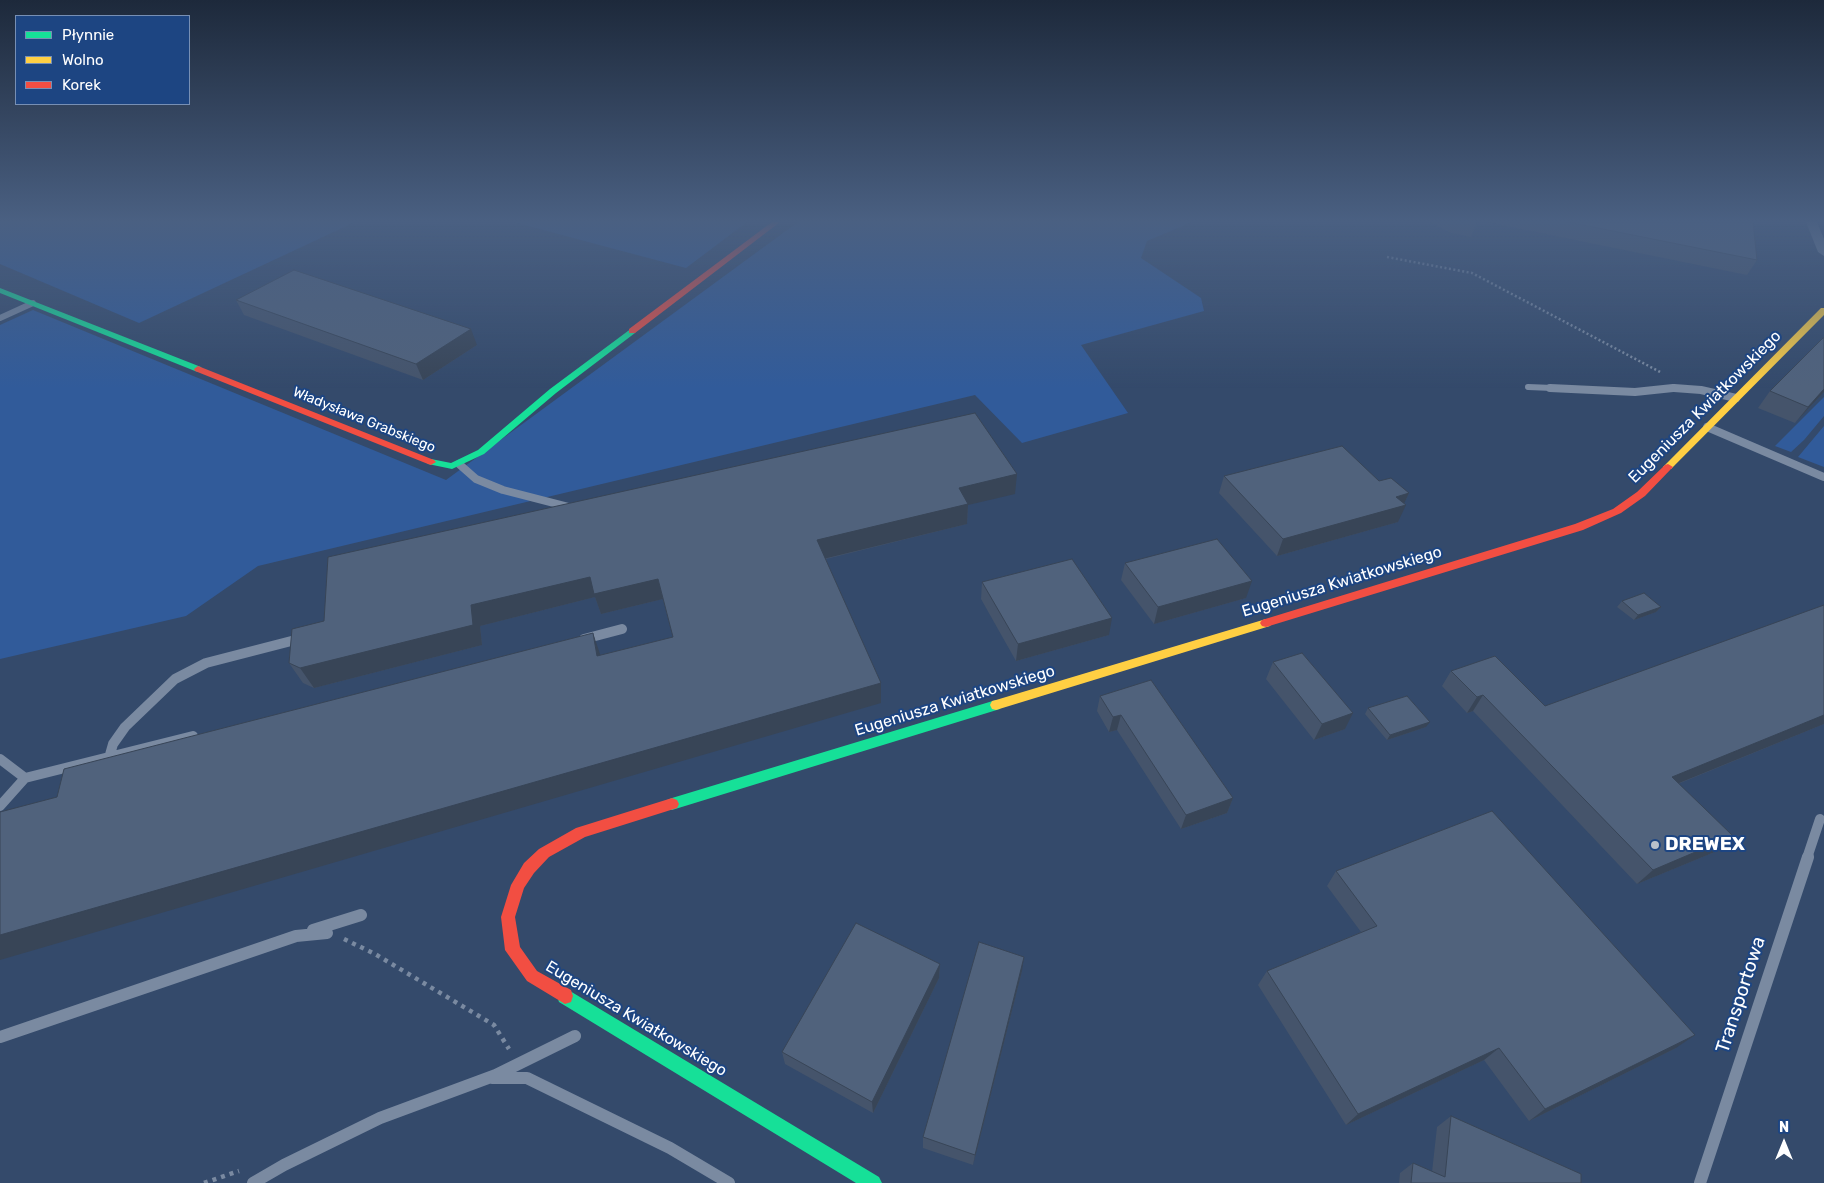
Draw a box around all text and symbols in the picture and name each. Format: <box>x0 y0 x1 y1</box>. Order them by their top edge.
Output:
legend <box>15 15 190 105</box>
text: Płynnie <box>62 26 114 44</box>
text: Wolno <box>62 51 104 69</box>
text: Korek <box>62 76 101 94</box>
street label: Eugeniusza Kwiatkowskiego <box>1625 327 1785 487</box>
street label: Władysława Grabskiego <box>290 384 438 456</box>
street label: Eugeniusza Kwiatkowskiego <box>1240 542 1444 622</box>
street label: Eugeniusza Kwiatkowskiego <box>853 661 1057 741</box>
place label: DREWEX <box>1665 834 1745 856</box>
marker: DREWEX <box>1649 839 1661 851</box>
street label: Transportowa <box>1711 934 1771 1056</box>
street label: Eugeniusza Kwiatkowskiego <box>542 957 730 1081</box>
north arrow <box>1759 1118 1809 1168</box>
text: N <box>1779 1119 1789 1136</box>

